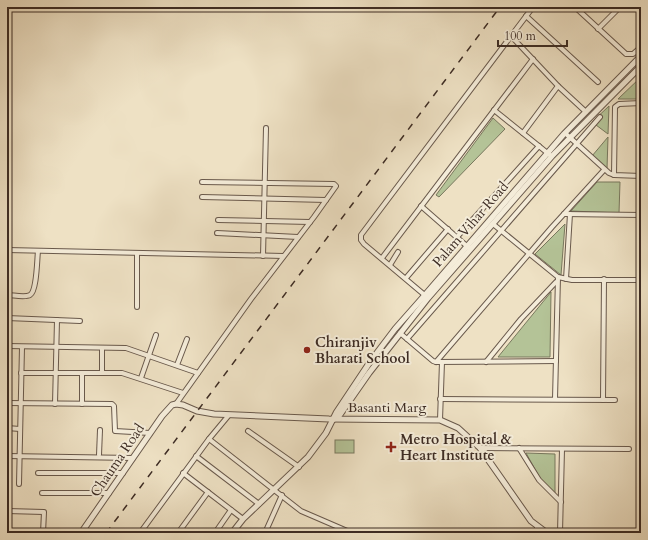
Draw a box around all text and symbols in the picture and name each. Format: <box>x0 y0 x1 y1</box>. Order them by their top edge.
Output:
scale bar <box>498 22 567 48</box>
text: 100 m <box>504 28 537 44</box>
street label: Palam Vihar Road <box>428 177 513 271</box>
place label: Chiranjiv Bharati School <box>315 333 410 368</box>
marker: Chiranjiv Bharati School <box>302 345 312 355</box>
street label: Basanti Marg <box>348 398 426 417</box>
street label: Chauma Road <box>86 419 149 501</box>
place label: Metro Hospital & Heart Institute <box>400 430 512 465</box>
marker: Metro Hospital & Heart Institute <box>385 441 397 453</box>

